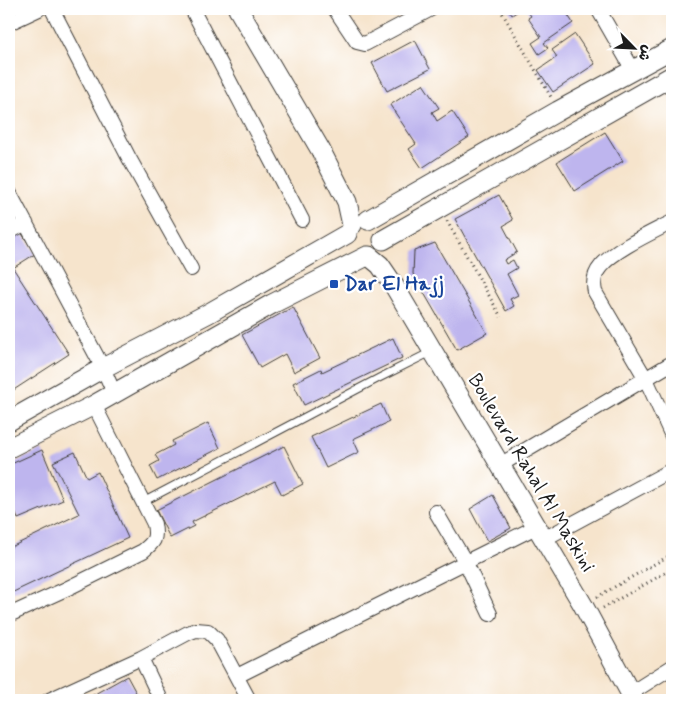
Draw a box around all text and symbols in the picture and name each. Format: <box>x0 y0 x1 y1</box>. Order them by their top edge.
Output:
north arrow <box>608 22 658 72</box>
text: ش <box>634 42 656 64</box>
place label: Dar El Hajj <box>344 271 444 298</box>
marker: Dar El Hajj <box>328 278 340 290</box>
street label: Boulevard Rahal Al Maskini <box>461 369 601 577</box>

